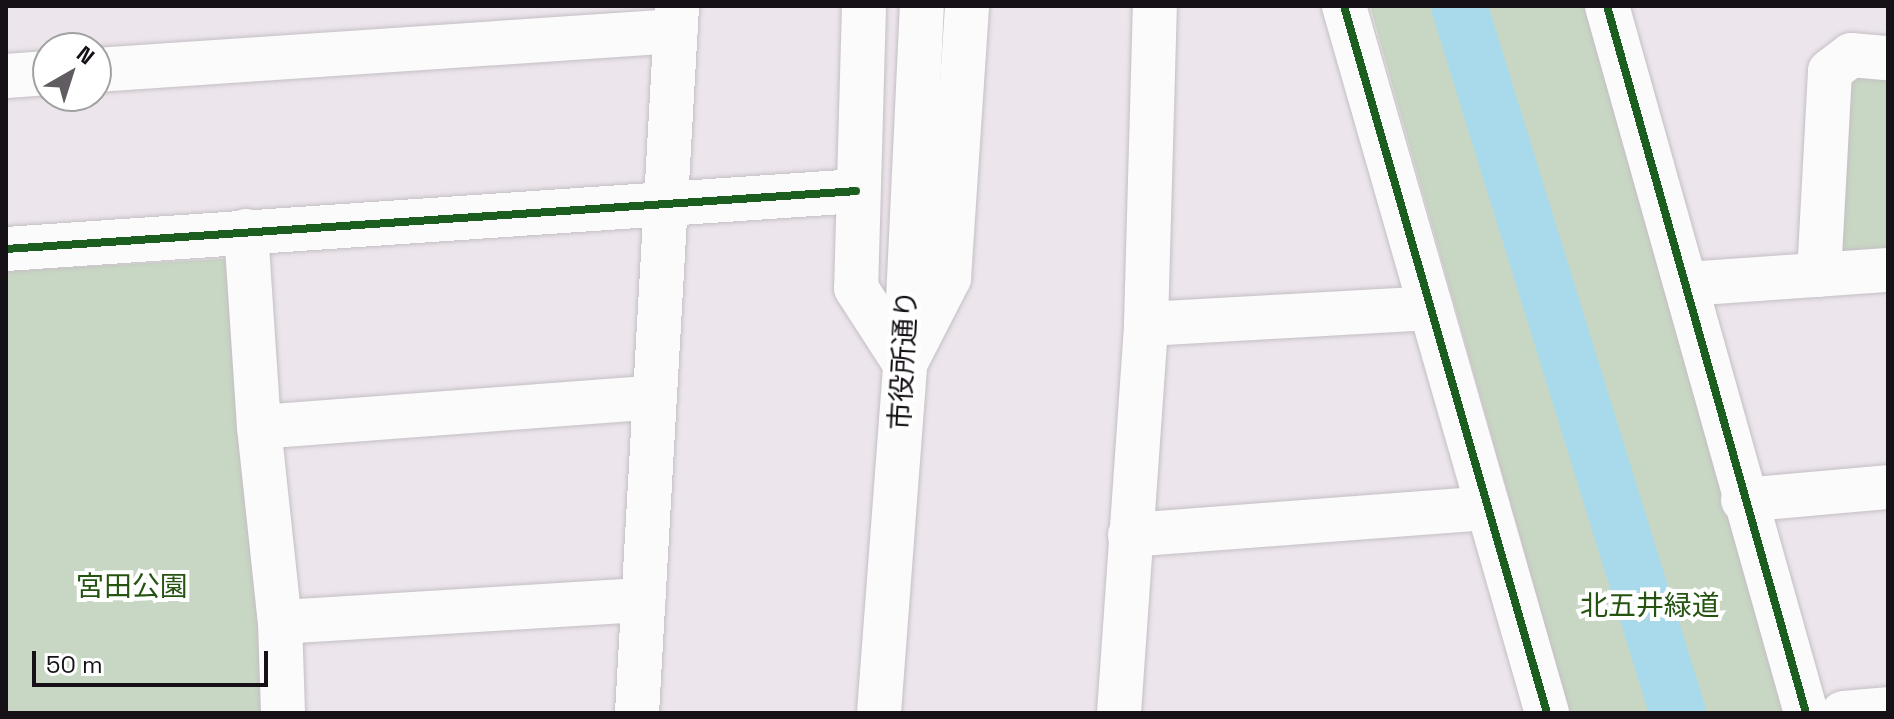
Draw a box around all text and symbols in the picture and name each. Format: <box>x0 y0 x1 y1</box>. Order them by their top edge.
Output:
north arrow <box>32 32 112 112</box>
text: N <box>71 39 100 70</box>
street label: 市役所通り <box>883 289 923 431</box>
park label: 宮田公園 <box>76 569 188 603</box>
park label: 北五井緑道 <box>1580 588 1720 622</box>
scale bar <box>36 635 272 685</box>
text: 50 m <box>46 649 103 680</box>

